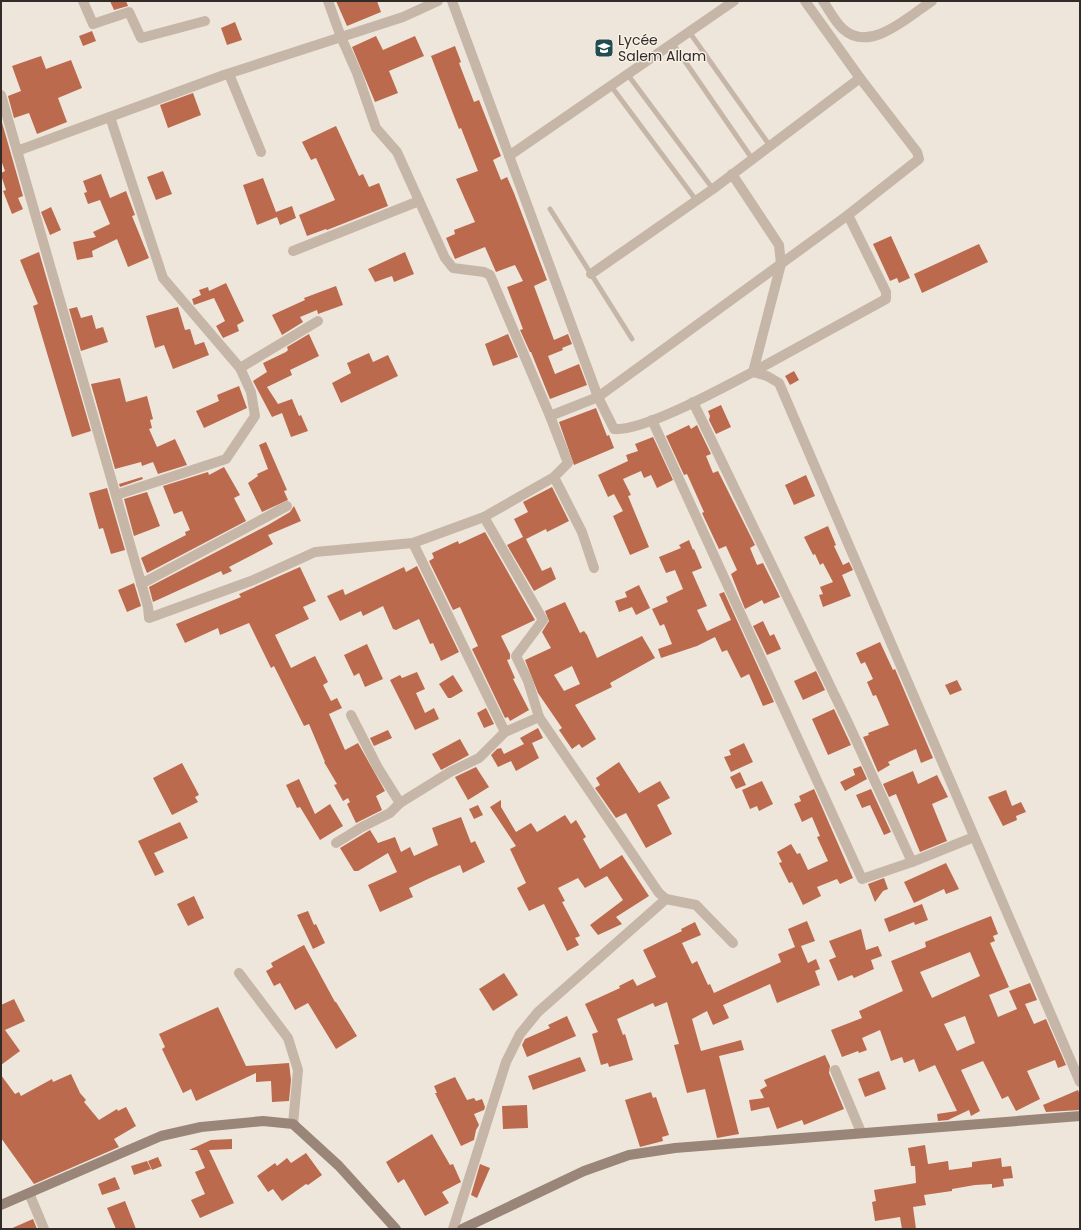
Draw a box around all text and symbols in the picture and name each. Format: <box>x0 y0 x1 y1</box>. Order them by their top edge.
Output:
place label: Lycée Salem Allam <box>618 30 706 66</box>
school or university icon: Lycée Salem Allam <box>593 37 615 59</box>

